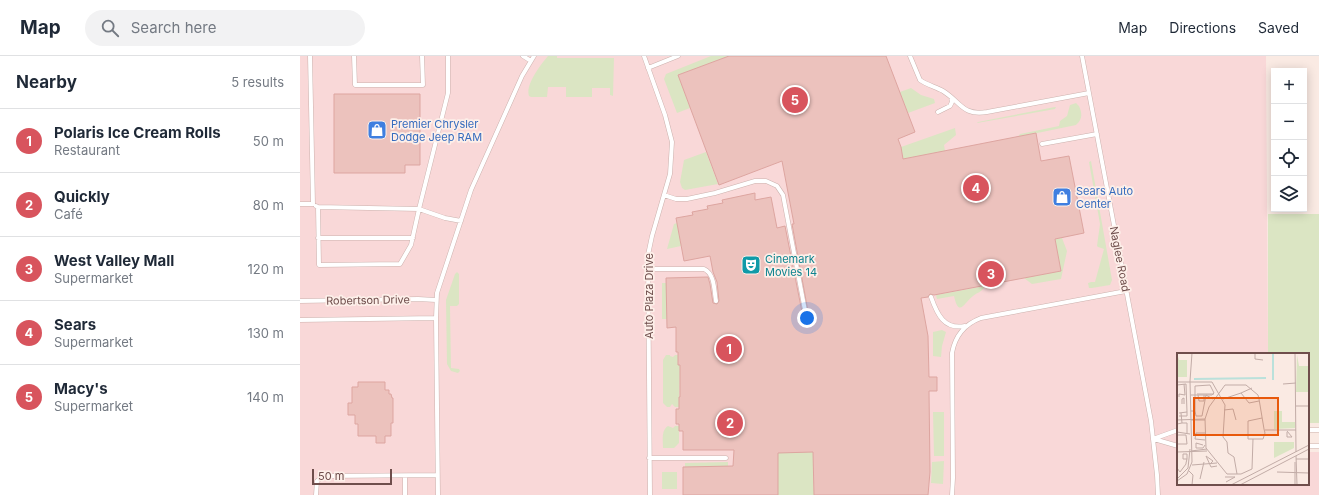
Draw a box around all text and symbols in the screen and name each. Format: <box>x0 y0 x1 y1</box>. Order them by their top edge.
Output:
search box <box>85 10 365 46</box>
text: Map <box>20 16 61 39</box>
icon: search <box>99 17 121 39</box>
text: Search here <box>131 18 216 37</box>
text: Map <box>1118 19 1147 36</box>
text: Directions <box>1169 19 1236 36</box>
text: Saved <box>1258 19 1299 36</box>
map controls <box>1271 68 1307 212</box>
button: + <box>1271 68 1307 104</box>
text: Nearby <box>16 72 77 92</box>
text: 5 results <box>231 74 284 90</box>
pin: 5 <box>782 85 808 115</box>
button: − <box>1271 104 1307 140</box>
place label: Premier Chrysler Dodge Jeep RAM <box>391 117 482 144</box>
shop icon: Premier Chrysler Dodge Jeep RAM <box>366 119 388 141</box>
text: Polaris Ice Cream Rolls <box>54 123 221 142</box>
text: 1 <box>26 133 32 149</box>
text: 50 m <box>253 133 284 149</box>
button: locate <box>1271 140 1307 176</box>
text: Restaurant <box>54 142 120 158</box>
pin: 4 <box>963 173 989 203</box>
button: layers <box>1271 176 1307 212</box>
place label: Sears Auto Center <box>1076 184 1133 211</box>
shop icon: Sears Auto Center <box>1051 186 1073 208</box>
text: Quickly <box>54 187 110 206</box>
text: 2 <box>25 197 33 213</box>
text: 80 m <box>253 197 284 213</box>
text: Café <box>54 206 83 222</box>
street label: Naglee Road <box>1107 225 1133 293</box>
text: West Valley Mall <box>54 251 174 270</box>
place label: Cinemark Movies 14 <box>765 252 817 279</box>
street label: Auto Plaza Drive <box>642 253 656 339</box>
theatre icon: Cinemark Movies 14 <box>740 254 762 276</box>
pin: 3 <box>978 259 1004 289</box>
text: 3 <box>25 261 33 277</box>
text: 120 m <box>248 261 284 277</box>
text: Supermarket <box>54 270 133 286</box>
street label: Robertson Drive <box>326 292 410 308</box>
your location <box>797 308 817 328</box>
text: Sears <box>54 315 96 334</box>
text: 4 <box>25 325 33 341</box>
text: 130 m <box>247 325 284 341</box>
text: Supermarket <box>54 334 133 350</box>
pin: 1 <box>716 334 742 364</box>
inset map <box>1177 353 1309 485</box>
text: Macy's <box>54 379 108 398</box>
text: 5 <box>25 389 33 405</box>
text: 140 m <box>247 389 284 405</box>
text: Supermarket <box>54 398 133 414</box>
pin: 2 <box>717 408 743 438</box>
scale bar <box>312 467 392 486</box>
text: 50 m <box>318 469 344 483</box>

